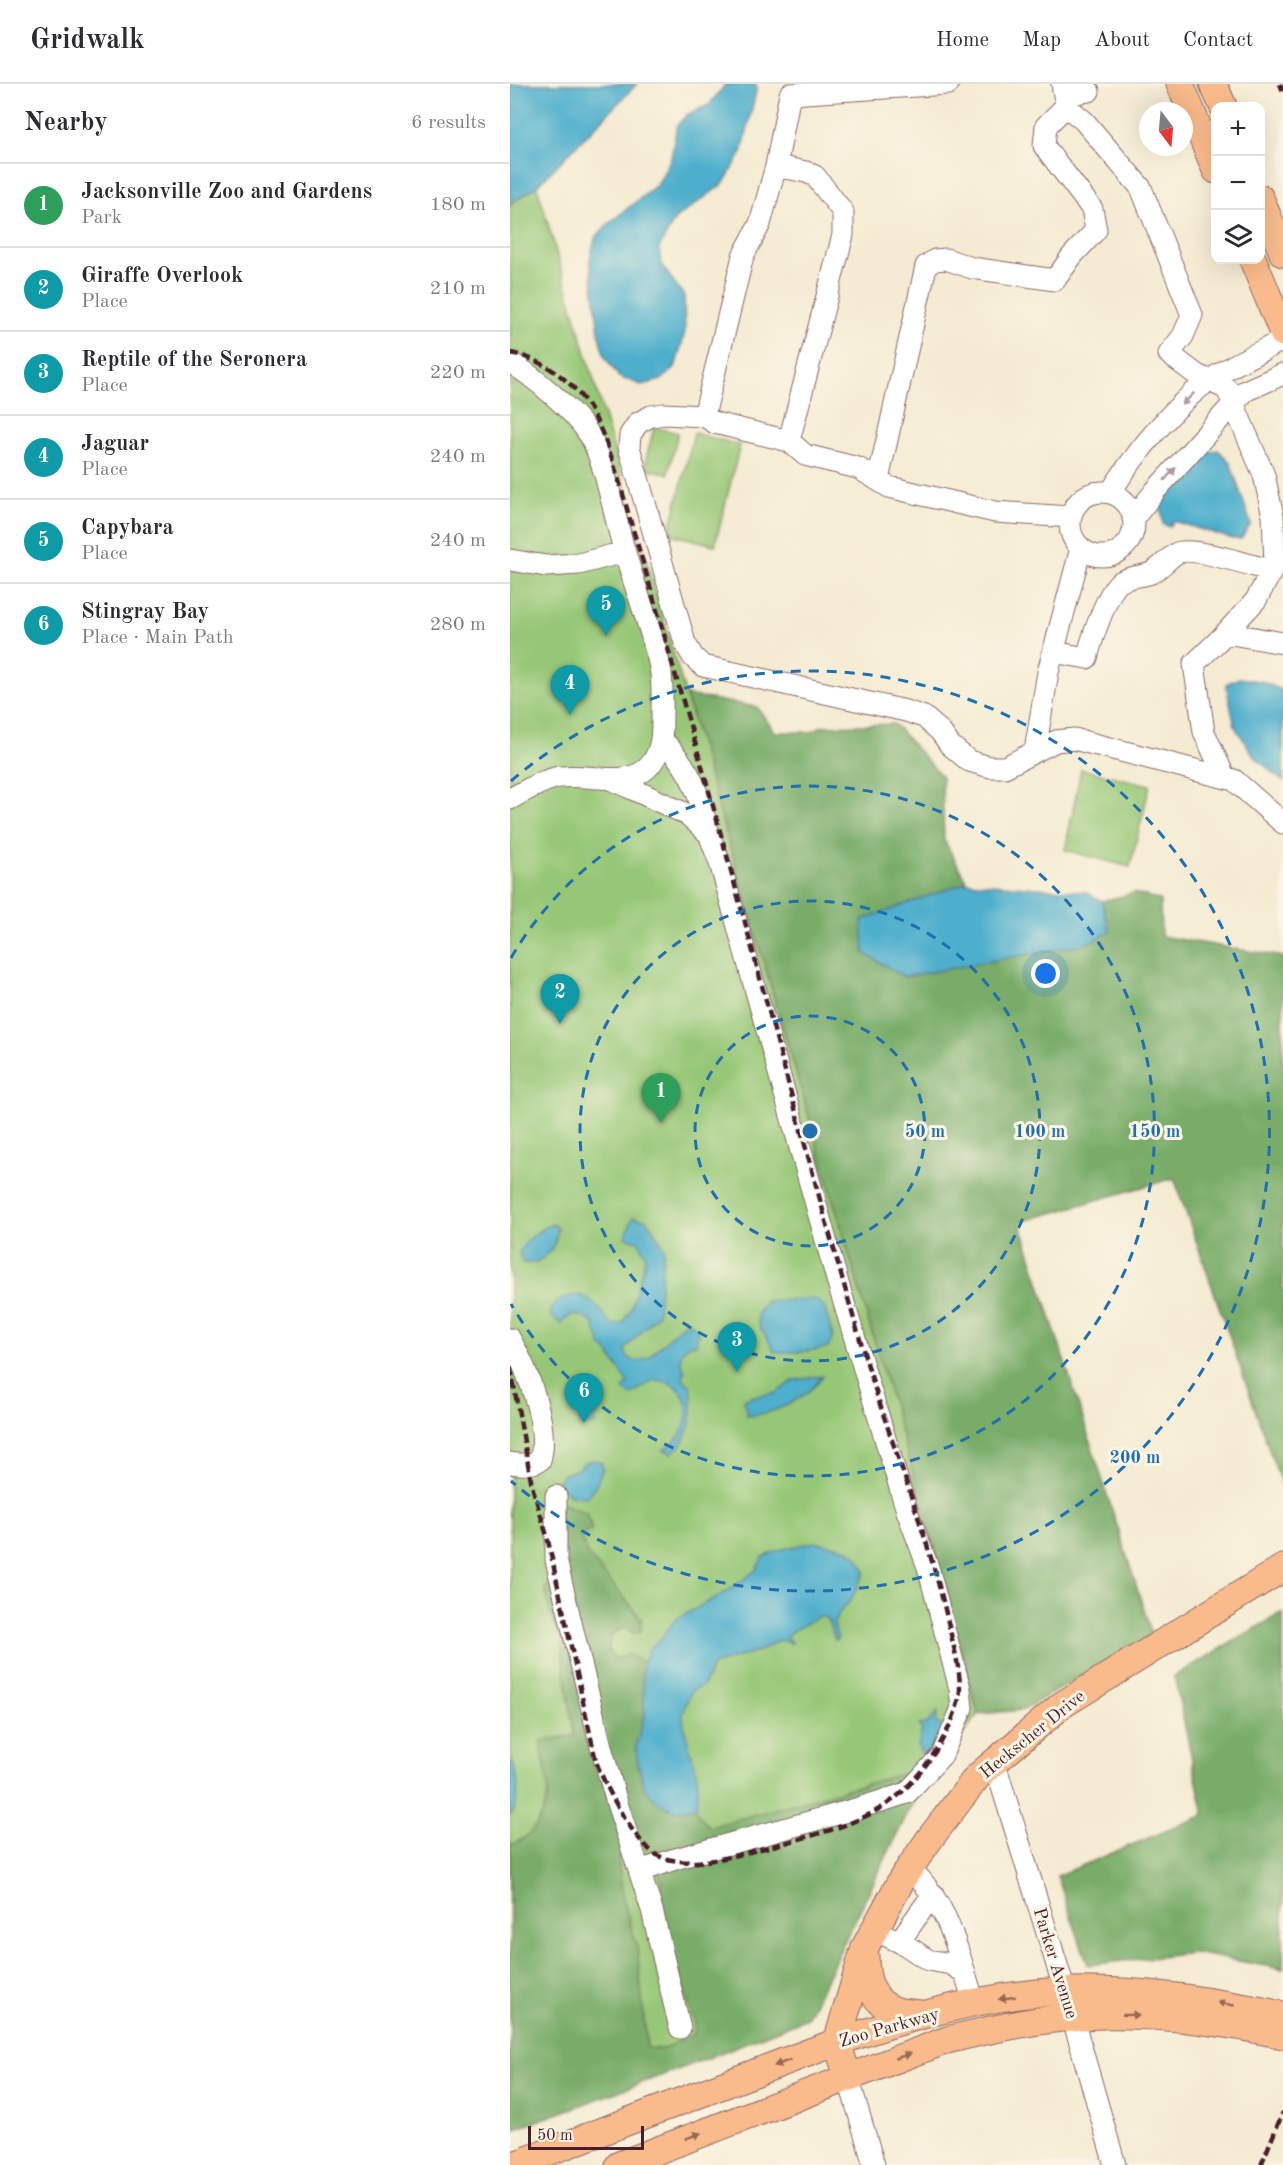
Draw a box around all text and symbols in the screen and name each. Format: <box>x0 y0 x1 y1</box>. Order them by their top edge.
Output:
text: Gridwalk <box>30 27 145 55</box>
text: Home <box>936 30 989 51</box>
text: Map <box>1022 30 1061 51</box>
text: About <box>1094 30 1150 51</box>
text: Contact <box>1183 30 1253 51</box>
north arrow <box>1139 102 1193 156</box>
map controls <box>1211 102 1265 264</box>
button: + <box>1211 102 1265 156</box>
text: Nearby <box>24 110 108 136</box>
text: 6 results <box>411 113 486 133</box>
button: − <box>1211 156 1265 210</box>
text: Jacksonville Zoo and Gardens <box>81 181 372 203</box>
text: 1 <box>38 195 49 215</box>
text: 180 m <box>430 195 486 215</box>
text: Park <box>81 208 122 228</box>
button: layers <box>1211 210 1265 264</box>
text: Giraffe Overlook <box>81 265 243 287</box>
text: 2 <box>38 279 49 299</box>
text: 210 m <box>430 279 486 299</box>
text: Place <box>81 292 128 312</box>
text: Reptile of the Seronera <box>81 349 307 371</box>
text: 3 <box>38 363 49 383</box>
text: 220 m <box>430 363 486 383</box>
text: Place <box>81 376 128 396</box>
one-way arrow <box>1182 391 1196 405</box>
text: Jaguar <box>81 433 149 455</box>
text: 4 <box>38 447 49 467</box>
text: 240 m <box>430 447 486 467</box>
text: Place <box>81 460 128 480</box>
one-way arrow <box>1163 467 1176 482</box>
text: Capybara <box>81 517 174 539</box>
text: 5 <box>38 531 49 551</box>
text: 240 m <box>430 531 486 551</box>
text: Place <box>81 544 128 564</box>
pin: 5 <box>586 586 626 636</box>
text: Stingray Bay <box>81 601 209 623</box>
text: 6 <box>38 615 49 635</box>
text: 280 m <box>430 615 486 635</box>
text: Place · Main Path <box>81 628 234 648</box>
pin: 4 <box>550 666 590 715</box>
your location <box>1031 959 1060 988</box>
pin: 2 <box>541 974 580 1024</box>
pin: 1 <box>642 1074 680 1123</box>
centre of rings <box>800 1121 820 1141</box>
text: 50 m <box>905 1123 945 1141</box>
text: 100 m <box>1015 1123 1065 1141</box>
text: 150 m <box>1130 1123 1180 1141</box>
pin: 3 <box>718 1322 756 1372</box>
pin: 6 <box>564 1374 604 1423</box>
text: 200 m <box>1110 1449 1160 1467</box>
street label: Heckscher Drive <box>977 1687 1088 1782</box>
street label: Parker Avenue <box>1030 1906 1080 2021</box>
one-way arrow <box>997 1993 1016 2002</box>
one-way arrow <box>1216 1999 1235 2008</box>
street label: Zoo Parkway <box>837 2005 942 2051</box>
one-way arrow <box>1122 2010 1141 2020</box>
one-way arrow <box>894 2051 912 2061</box>
one-way arrow <box>773 2058 791 2068</box>
scale bar <box>528 2123 644 2150</box>
text: 50 m <box>537 2128 573 2144</box>
one-way arrow <box>684 2131 702 2141</box>

